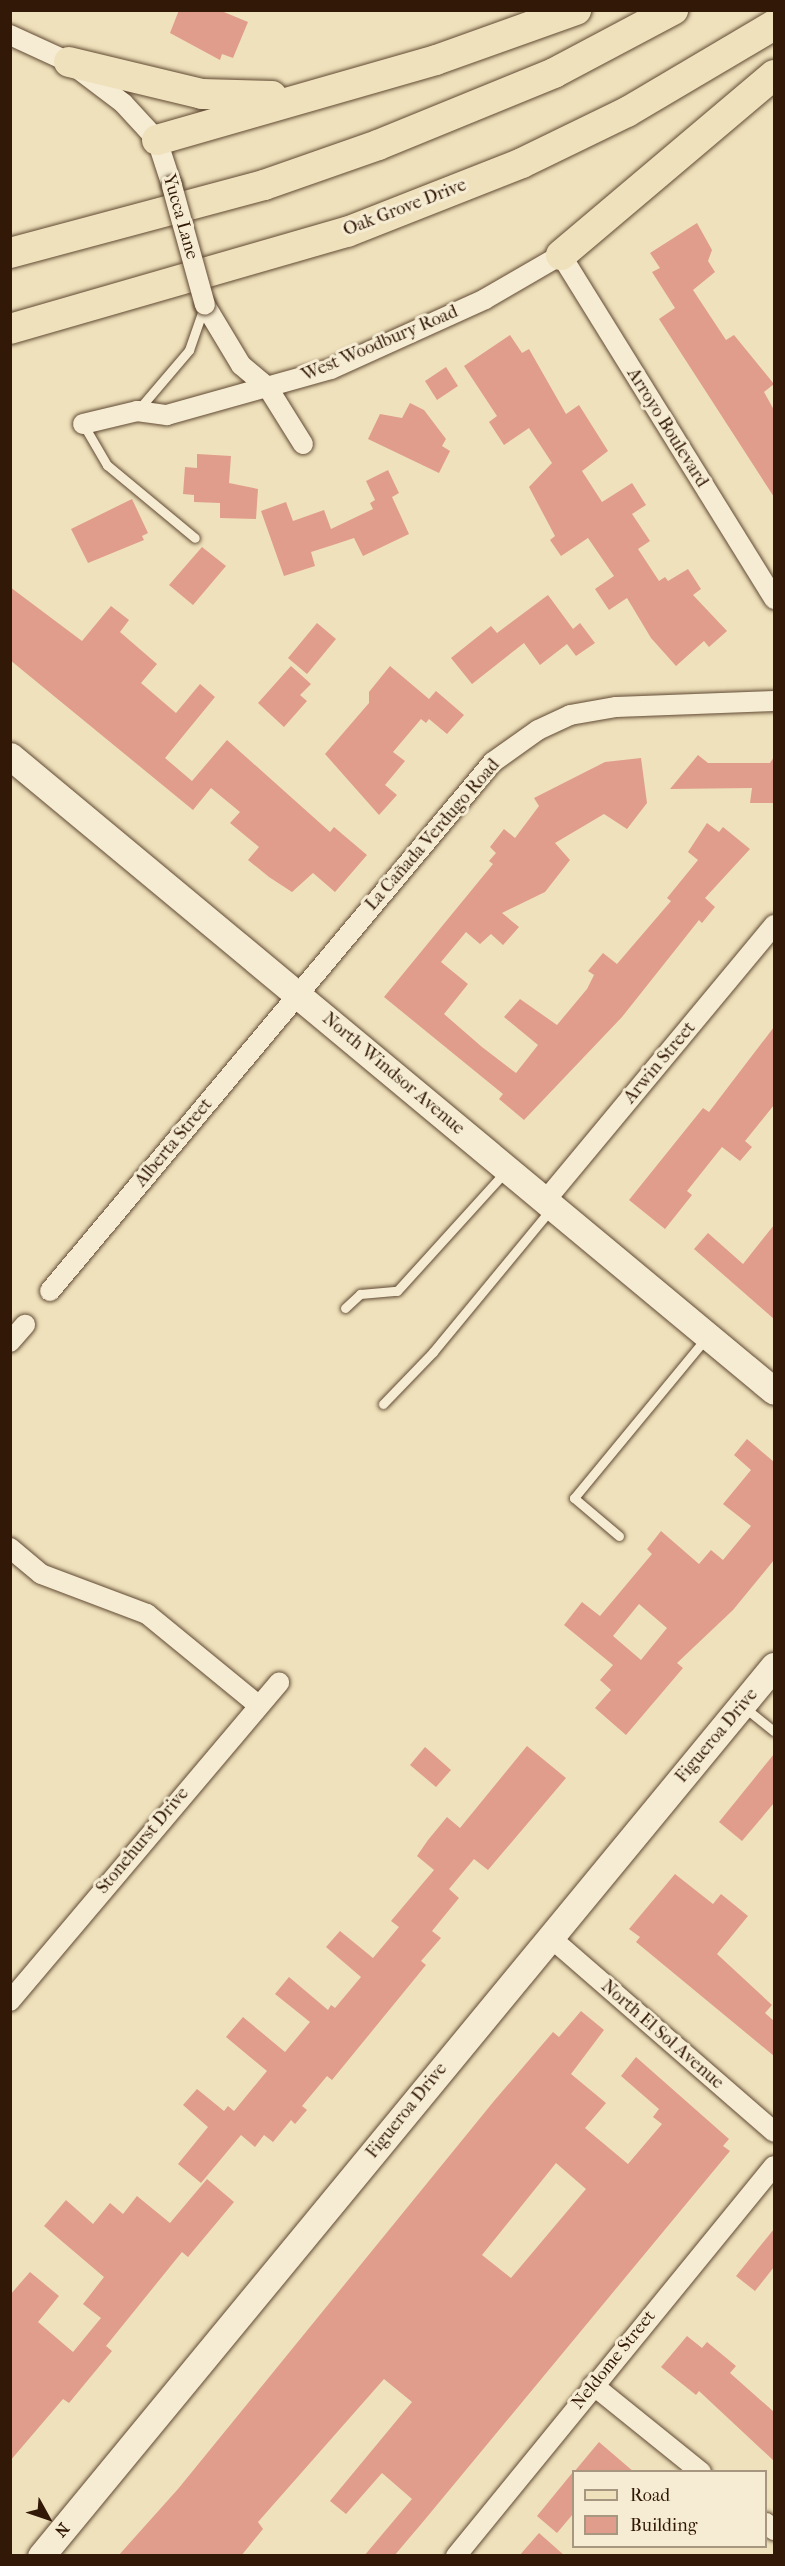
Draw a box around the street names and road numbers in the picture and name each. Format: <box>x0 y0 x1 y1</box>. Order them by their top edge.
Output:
street label: Yucca Lane <box>158 172 202 262</box>
street label: Oak Grove Drive <box>340 175 470 241</box>
street label: West Woodbury Road <box>299 301 461 387</box>
street label: Arroyo Boulevard <box>622 364 712 492</box>
street label: La Cañada Verdugo Road <box>361 755 505 915</box>
street label: North Windsor Avenue <box>318 1008 468 1140</box>
street label: Arwin Street <box>620 1018 700 1108</box>
street label: Alberta Street <box>131 1094 217 1192</box>
street label: Figueroa Drive <box>671 1684 763 1788</box>
street label: Stonehurst Drive <box>92 1783 194 1899</box>
street label: North El Sol Avenue <box>596 1976 728 2094</box>
street label: Figueroa Drive <box>362 2059 452 2163</box>
street label: Neldome Street <box>568 2306 660 2414</box>

